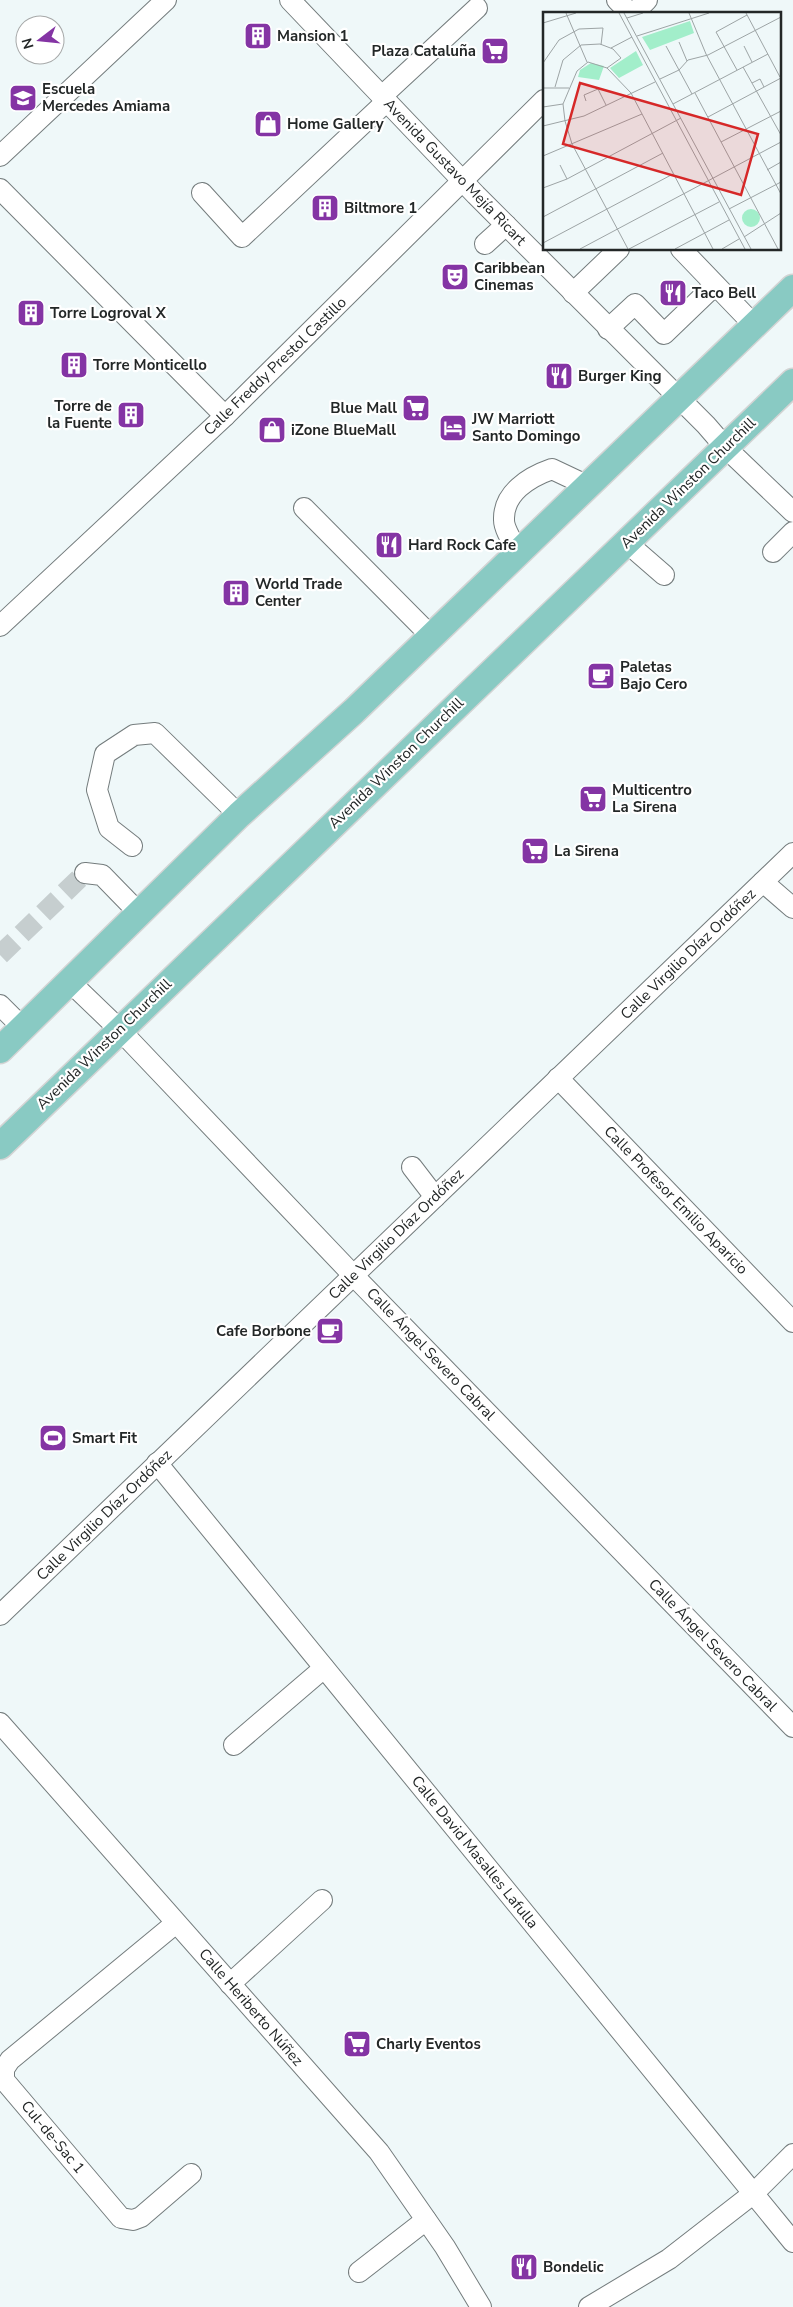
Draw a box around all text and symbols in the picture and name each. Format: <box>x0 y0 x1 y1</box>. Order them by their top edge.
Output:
inset map <box>543 12 780 250</box>
north arrow <box>15 15 65 65</box>
building icon: Mansion 1 <box>243 21 273 51</box>
place label: Mansion 1 <box>277 26 349 46</box>
text: N <box>17 36 39 51</box>
supermarket icon: Plaza Cataluña <box>480 36 510 66</box>
place label: Plaza Cataluña <box>371 41 476 61</box>
place label: Escuela Mercedes Amiama <box>42 79 170 116</box>
school or university icon: Escuela Mercedes Amiama <box>8 83 38 113</box>
street label: Avenida Gustavo Mejía Ricart <box>379 94 531 250</box>
shop icon: Home Gallery <box>253 109 283 139</box>
place label: Home Gallery <box>287 114 384 134</box>
building icon: Biltmore 1 <box>310 193 340 223</box>
place label: Biltmore 1 <box>344 198 417 218</box>
place label: Caribbean Cinemas <box>474 258 545 295</box>
theatre icon: Caribbean Cinemas <box>440 262 470 292</box>
restaurant icon: Taco Bell <box>658 278 688 308</box>
place label: Taco Bell <box>692 283 756 303</box>
street label: Calle Freddy Prestol Castillo <box>199 292 351 440</box>
building icon: Torre Logroval X <box>16 298 46 328</box>
place label: Torre Logroval X <box>50 303 167 323</box>
building icon: Torre Monticello <box>59 350 89 380</box>
place label: Torre Monticello <box>93 355 207 375</box>
restaurant icon: Burger King <box>544 361 574 391</box>
place label: Burger King <box>578 366 662 386</box>
supermarket icon: Blue Mall <box>401 393 431 423</box>
place label: Torre de la Fuente <box>47 396 112 433</box>
place label: Blue Mall <box>330 398 397 418</box>
building icon: Torre de la Fuente <box>116 400 146 430</box>
place label: JW Marriott Santo Domingo <box>471 409 581 446</box>
hotel icon: JW Marriott Santo Domingo <box>438 413 468 443</box>
street label: Avenida Winston Churchill <box>616 413 760 553</box>
shop icon: iZone BlueMall <box>257 415 287 445</box>
place label: iZone BlueMall <box>291 420 396 440</box>
restaurant icon: Hard Rock Cafe <box>374 530 404 560</box>
place label: Hard Rock Cafe <box>408 535 516 555</box>
place label: World Trade Center <box>255 574 342 611</box>
building icon: World Trade Center <box>221 578 251 608</box>
place label: Paletas Bajo Cero <box>620 657 688 694</box>
cafe icon: Paletas Bajo Cero <box>586 661 616 691</box>
street label: Avenida Winston Churchill <box>324 693 468 833</box>
place label: Multicentro La Sirena <box>612 780 692 817</box>
supermarket icon: Multicentro La Sirena <box>578 784 608 814</box>
supermarket icon: La Sirena <box>520 836 550 866</box>
place label: La Sirena <box>554 841 619 861</box>
street label: Calle Virgilio Díaz Ordóñez <box>616 884 760 1024</box>
street label: Avenida Winston Churchill <box>32 974 176 1114</box>
street label: Calle Profesor Emilio Aparicio <box>600 1121 752 1279</box>
street label: Calle Virgilio Díaz Ordóñez <box>324 1164 468 1304</box>
street label: Calle Ángel Severo Cabral <box>362 1283 500 1425</box>
cafe icon: Cafe Borbone <box>315 1316 345 1346</box>
place label: Cafe Borbone <box>216 1321 311 1341</box>
sports icon: Smart Fit <box>38 1423 68 1453</box>
place label: Smart Fit <box>72 1428 137 1448</box>
street label: Calle Virgilio Díaz Ordóñez <box>32 1445 176 1585</box>
street label: Calle Ángel Severo Cabral <box>644 1574 782 1716</box>
street label: Calle David Masalles Lafulla <box>407 1771 543 1933</box>
street label: Calle Heriberto Núñez <box>194 1944 308 2070</box>
supermarket icon: Charly Eventos <box>342 2029 372 2059</box>
place label: Charly Eventos <box>376 2034 481 2054</box>
street label: Cul-de-Sac 1 <box>17 2096 89 2178</box>
restaurant icon: Bondelic <box>509 2252 539 2282</box>
place label: Bondelic <box>543 2257 604 2277</box>

